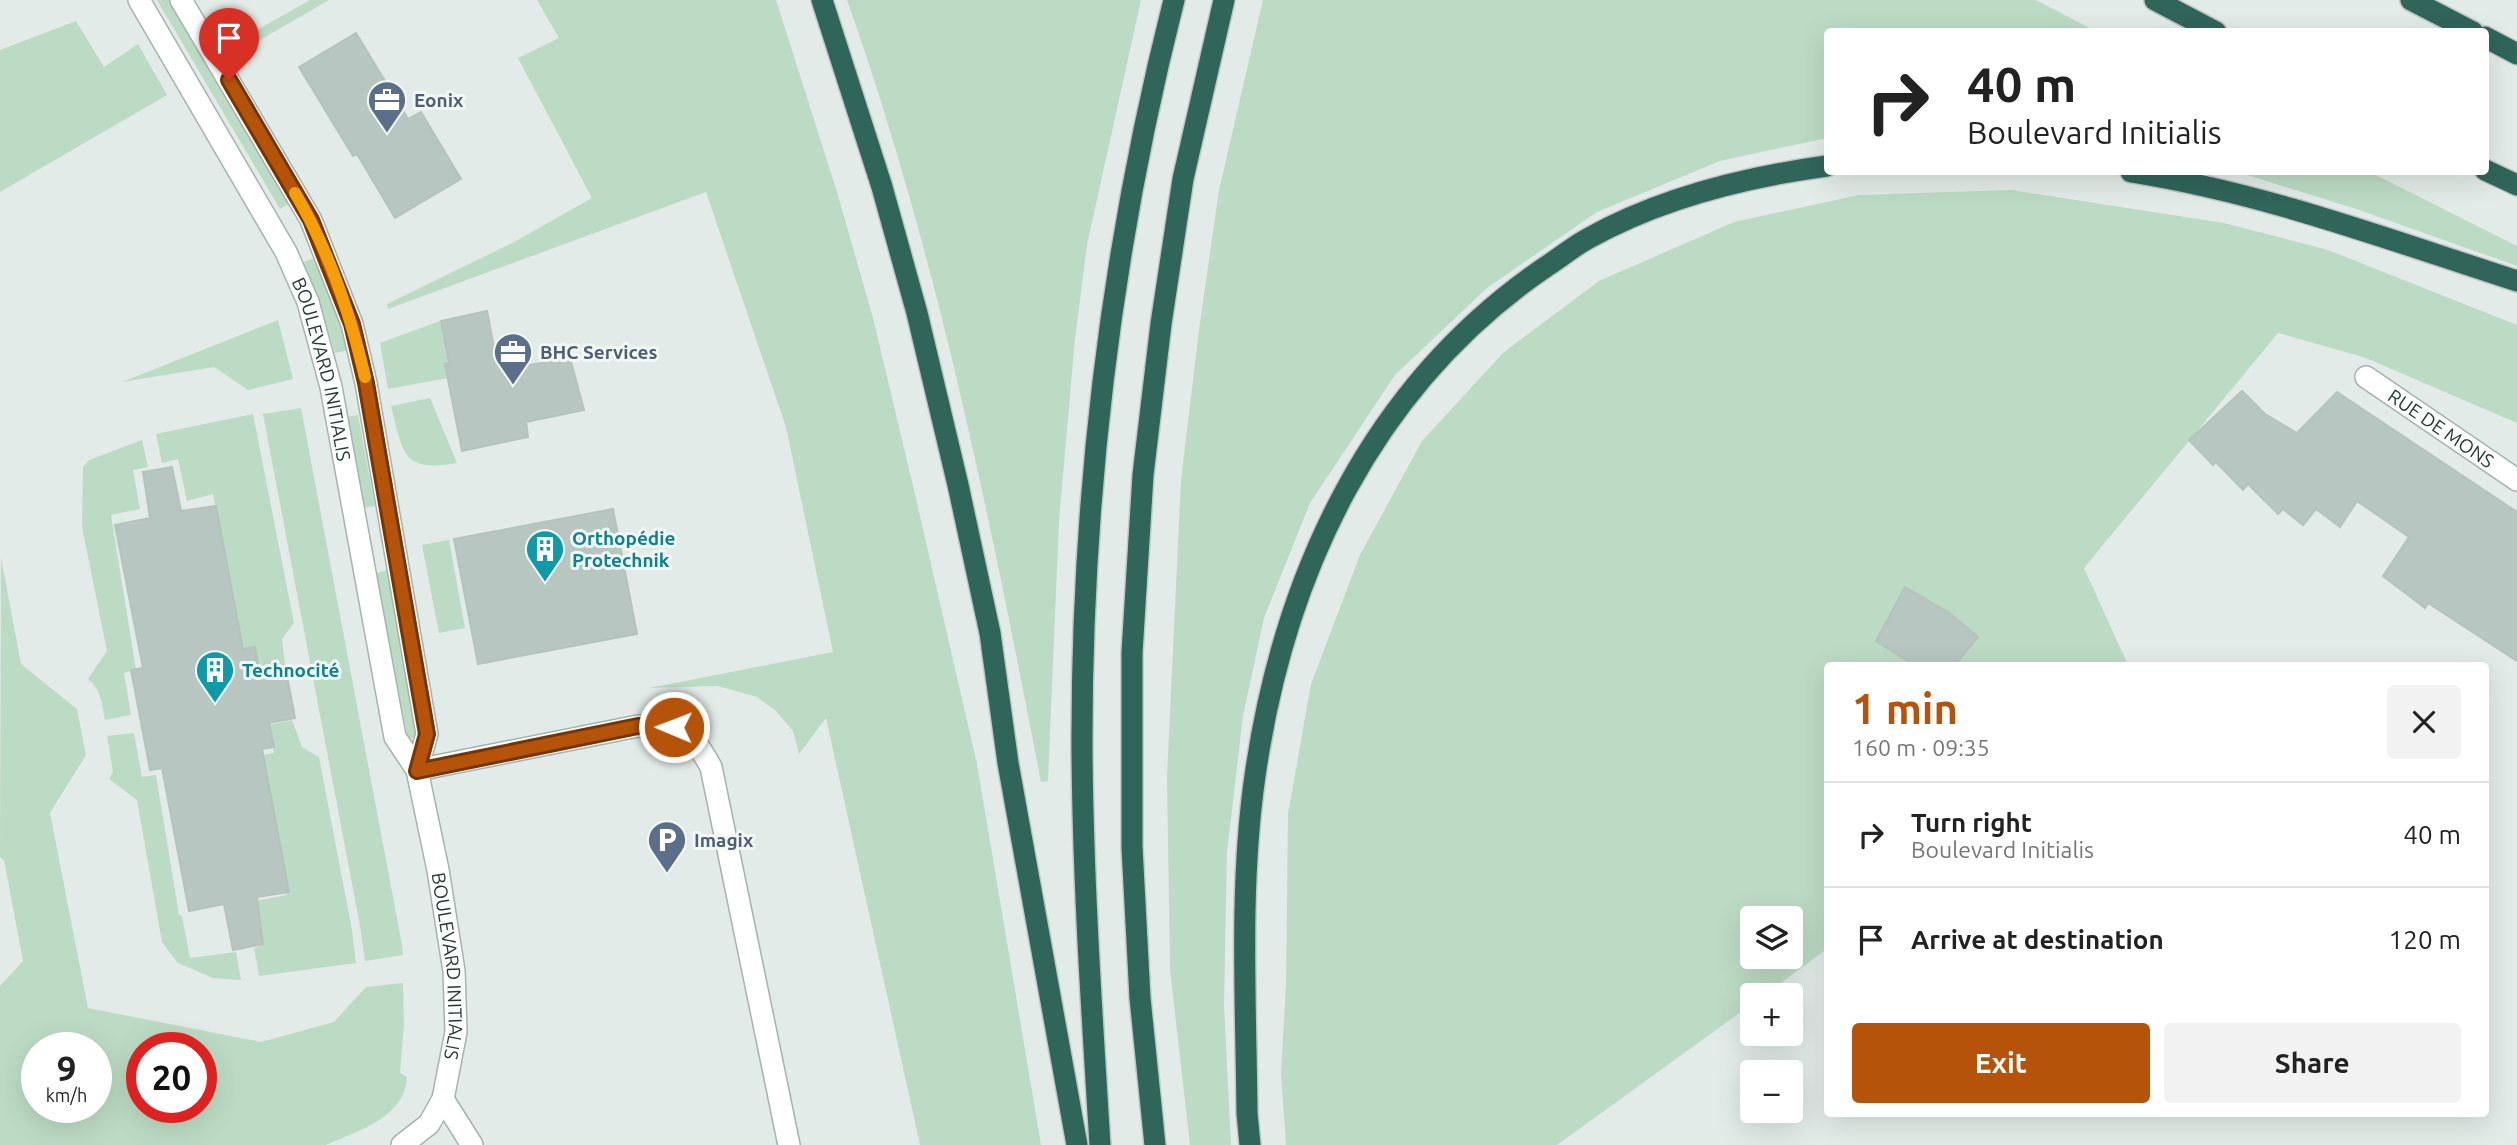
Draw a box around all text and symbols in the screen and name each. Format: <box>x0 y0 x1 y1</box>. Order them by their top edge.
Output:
pin <box>199 8 259 80</box>
icon: arrive <box>210 19 248 57</box>
icon: right <box>1852 56 1943 147</box>
text: 40 m <box>1967 56 2076 111</box>
office icon: Eonix <box>366 79 408 134</box>
place label: Eonix <box>414 89 464 111</box>
text: Boulevard Initialis <box>1967 114 2222 150</box>
street label: BOULEVARD INITIALIS <box>288 274 355 463</box>
office icon: BHC Services <box>492 331 534 386</box>
place label: BHC Services <box>540 341 657 363</box>
street label: RUE DE MONS <box>2384 385 2498 472</box>
place label: Orthopédie Protechnik <box>572 527 675 571</box>
building icon: Orthopédie Protechnik <box>524 528 566 583</box>
building icon: Technocité <box>194 649 236 704</box>
place label: Technocité <box>242 659 340 681</box>
text: 1 min <box>1852 685 1958 732</box>
button: close <box>2387 685 2461 759</box>
position arrow <box>637 690 711 764</box>
text: 160 m · 09:35 <box>1852 735 1990 760</box>
text: Turn right <box>1911 808 2032 837</box>
icon: right <box>1852 816 1890 854</box>
parking icon: Imagix <box>646 819 688 874</box>
text: 40 m <box>2403 820 2461 849</box>
place label: Imagix <box>694 829 754 851</box>
text: Boulevard Initialis <box>1911 837 2094 862</box>
street label: BOULEVARD INITIALIS <box>428 871 467 1062</box>
map controls <box>1740 906 1803 1123</box>
button: layers <box>1740 906 1803 969</box>
icon: arrive <box>1852 921 1890 959</box>
text: Arrive at destination <box>1911 925 2164 954</box>
text: 120 m <box>2389 925 2461 954</box>
button: + <box>1740 983 1803 1046</box>
button: Exit <box>1852 1023 2150 1103</box>
button: Share <box>2164 1023 2461 1103</box>
speed limit sign: 20 <box>126 1032 217 1123</box>
text: 9 <box>57 1048 76 1088</box>
button: − <box>1740 1060 1803 1123</box>
text: km/h <box>46 1085 87 1105</box>

